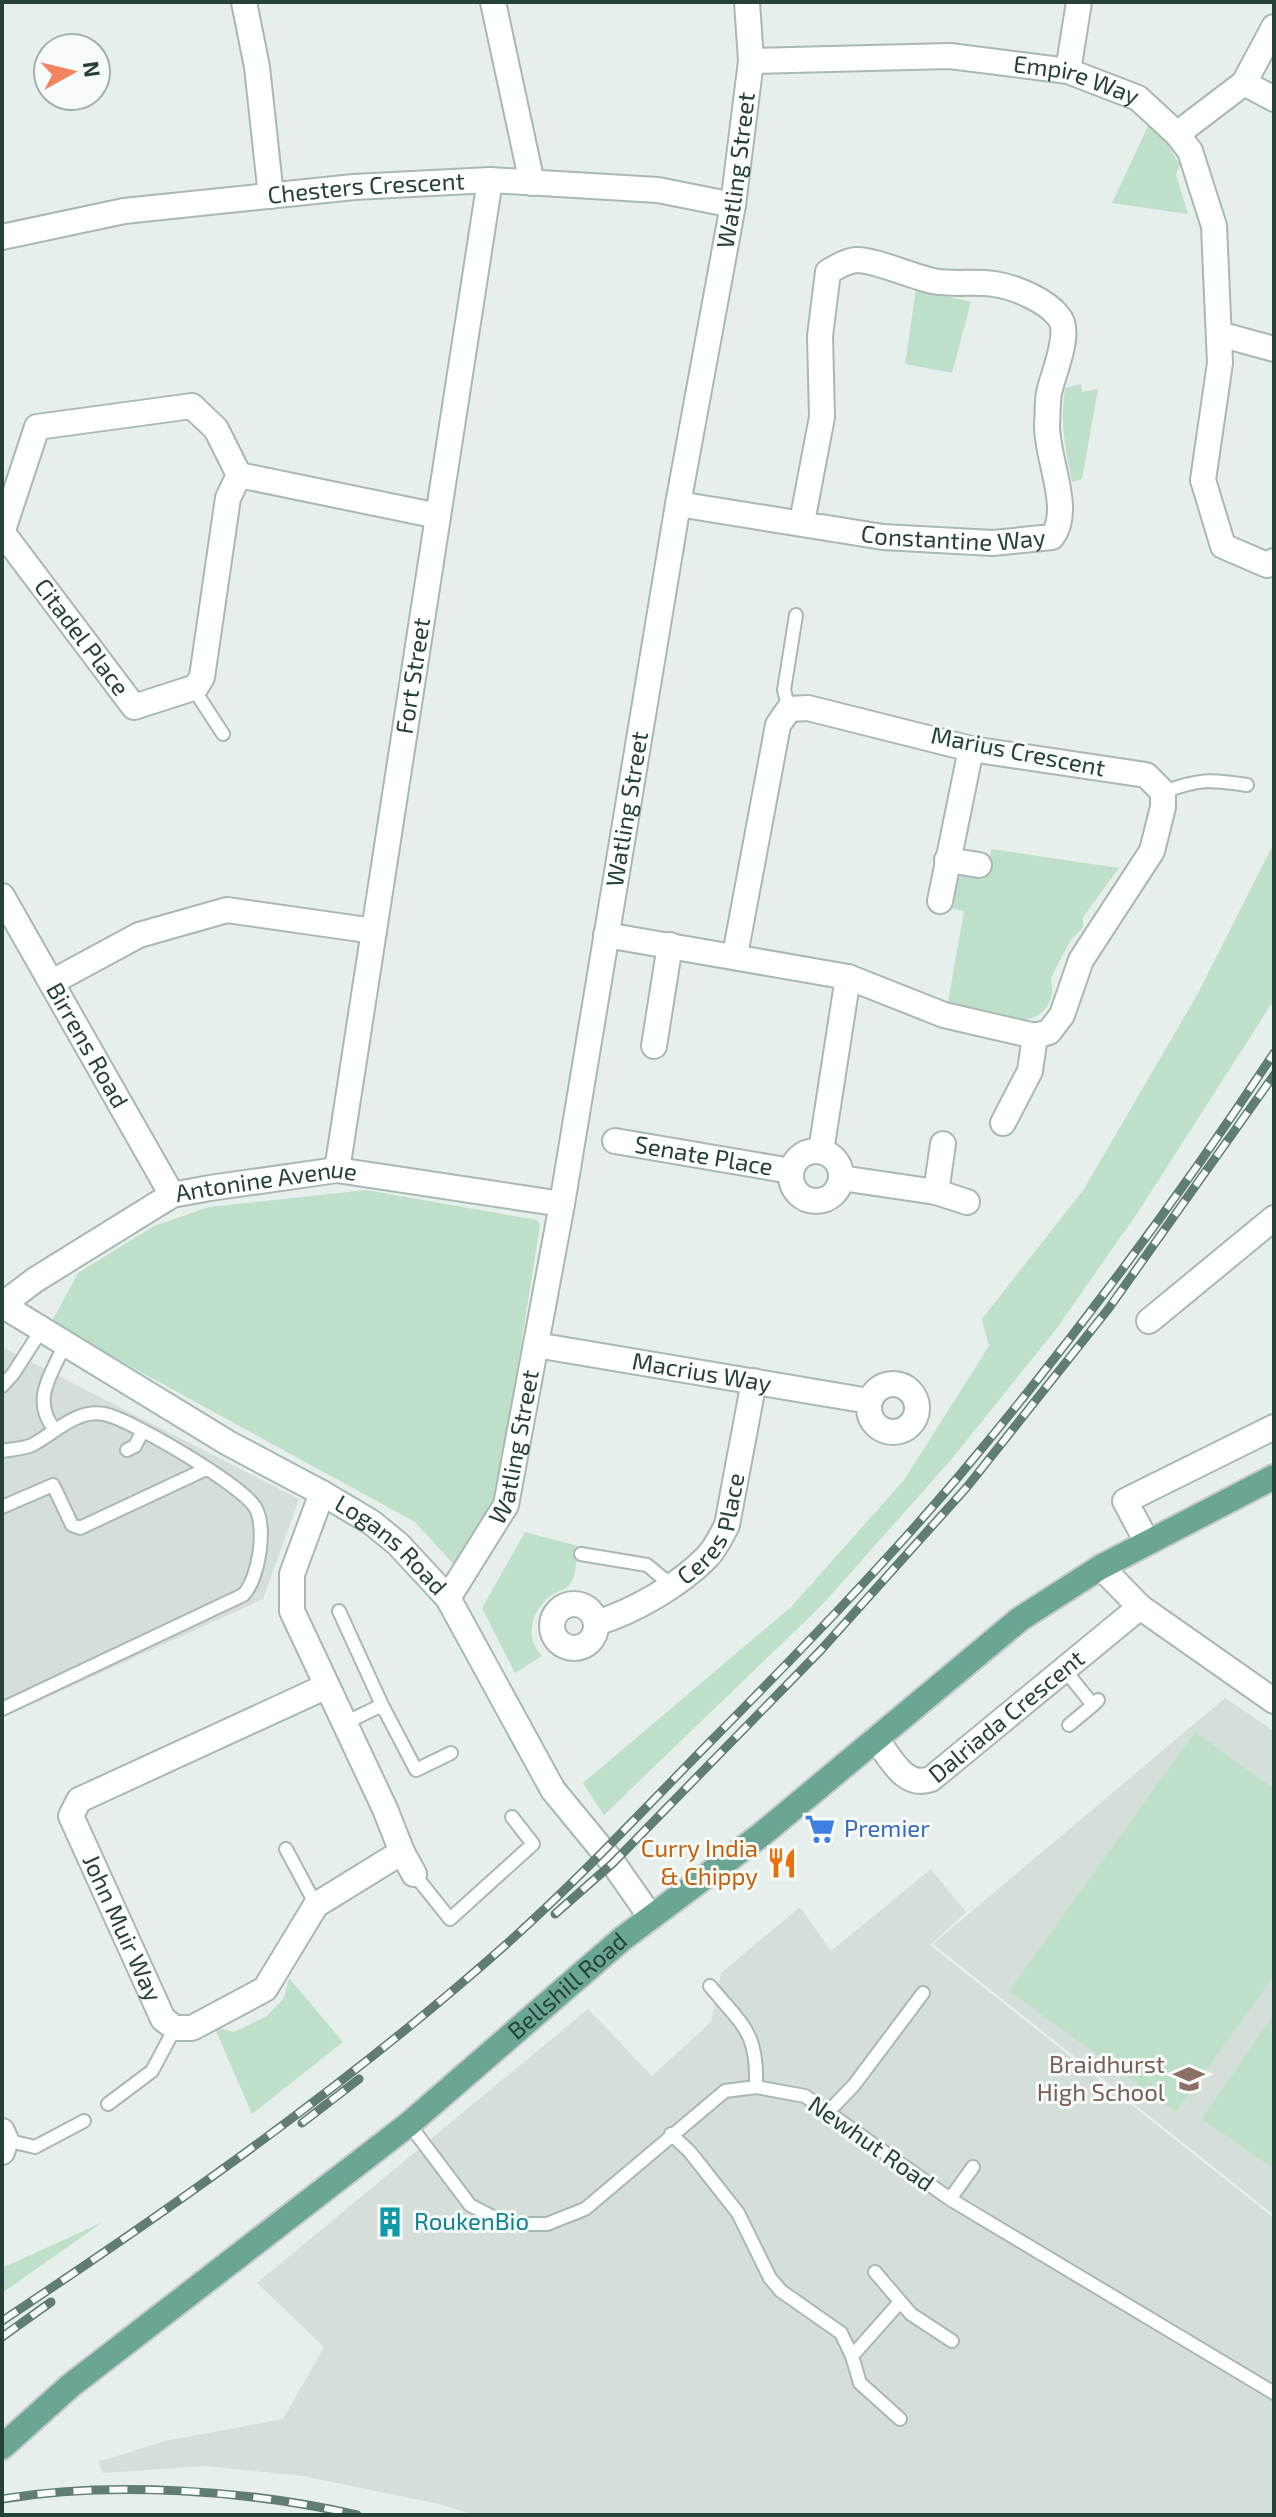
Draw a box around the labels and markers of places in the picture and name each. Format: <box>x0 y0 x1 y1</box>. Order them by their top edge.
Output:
supermarket icon: Premier <box>803 1812 837 1846</box>
place label: Premier <box>844 1813 930 1842</box>
place label: Curry India & Chippy <box>641 1833 758 1890</box>
restaurant icon: Curry India & Chippy <box>765 1846 799 1880</box>
place label: Braidhurst High School <box>1037 2049 1165 2106</box>
school or university icon: Braidhurst High School <box>1172 2062 1206 2096</box>
building icon: RoukenBio <box>373 2205 407 2239</box>
place label: RoukenBio <box>414 2206 529 2235</box>

